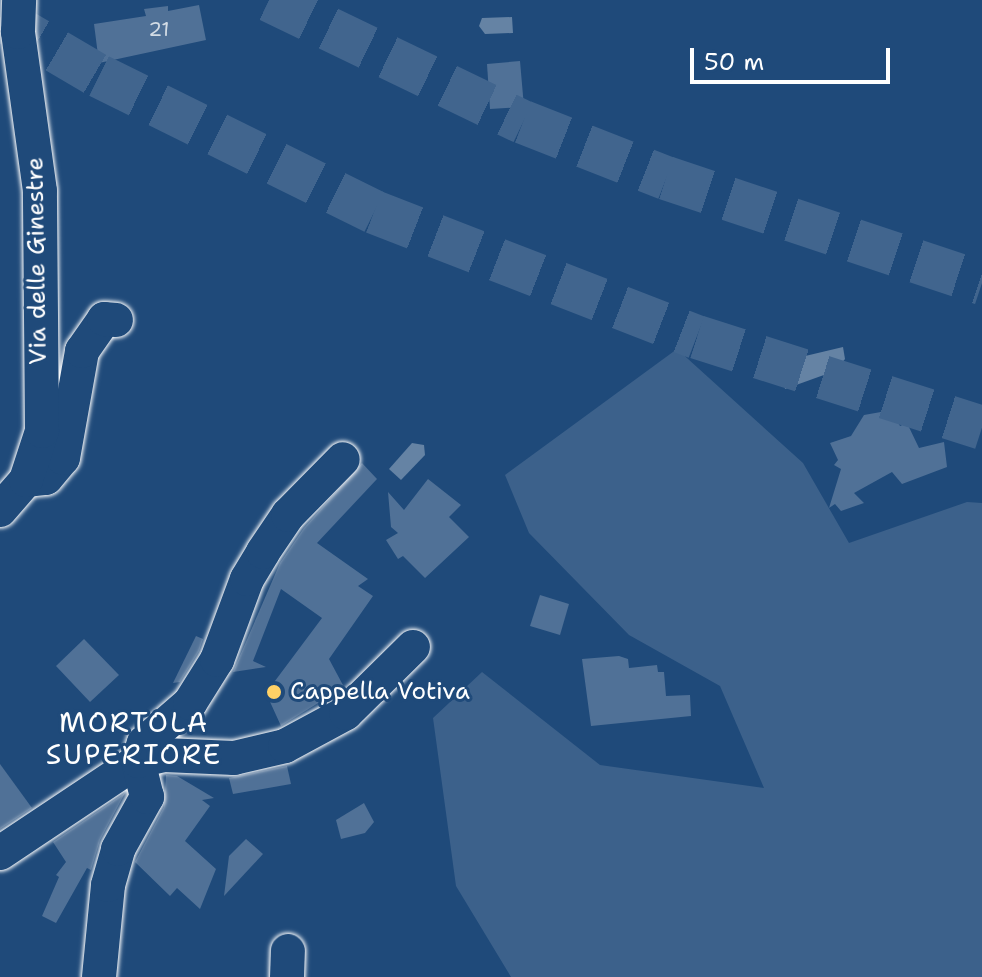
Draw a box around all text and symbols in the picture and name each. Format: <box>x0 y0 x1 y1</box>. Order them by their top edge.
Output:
house number: 21 <box>148 17 170 41</box>
scale bar <box>694 32 894 82</box>
text: 50 m <box>704 46 764 78</box>
street label: Via delle Ginestre <box>21 157 53 365</box>
place label: Cappella Votiva <box>290 678 470 706</box>
marker: Cappella Votiva <box>265 683 283 701</box>
district label: MORTOLA SUPERIORE <box>46 705 222 771</box>

